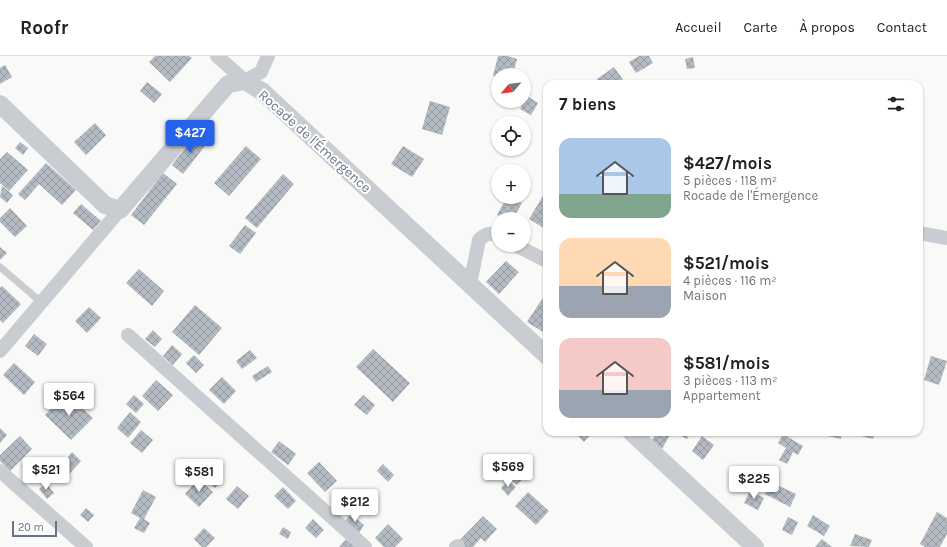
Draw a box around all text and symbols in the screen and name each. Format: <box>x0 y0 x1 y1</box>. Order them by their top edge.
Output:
text: Roofr <box>20 17 68 39</box>
text: Accueil <box>675 19 722 36</box>
text: Carte <box>744 19 777 36</box>
text: À propos <box>799 19 855 36</box>
text: Contact <box>877 19 927 36</box>
north arrow <box>491 68 531 108</box>
map controls <box>491 68 531 252</box>
street label: Rocade de l'Émergence <box>255 86 375 196</box>
icon: filters <box>885 93 907 115</box>
text: 7 biens <box>559 94 616 114</box>
button: locate <box>491 116 531 156</box>
pin: $427 <box>166 120 214 154</box>
text: $427 <box>174 125 206 140</box>
text: $427/mois <box>683 153 772 173</box>
icon: home <box>591 154 639 202</box>
button: + <box>491 164 531 204</box>
text: 5 pièces · 118 m² <box>683 173 777 188</box>
text: Rocade de l'Émergence <box>683 188 818 203</box>
button: − <box>491 212 531 252</box>
text: $521/mois <box>683 253 769 273</box>
icon: home <box>591 254 639 302</box>
text: 4 pièces · 116 m² <box>683 273 777 288</box>
text: Maison <box>683 288 727 303</box>
text: $581/mois <box>683 353 770 373</box>
icon: home <box>591 354 639 402</box>
text: 3 pièces · 113 m² <box>683 373 777 388</box>
pin: $564 <box>45 383 93 417</box>
text: $564 <box>53 388 85 403</box>
text: Appartement <box>683 388 761 403</box>
pin: $569 <box>484 454 532 488</box>
pin: $521 <box>22 457 70 491</box>
pin: $581 <box>175 459 223 493</box>
text: $569 <box>492 459 524 474</box>
text: $521 <box>31 462 61 477</box>
text: $581 <box>184 464 214 479</box>
pin: $225 <box>730 466 778 500</box>
text: $225 <box>738 471 770 486</box>
pin: $212 <box>331 489 379 523</box>
text: $212 <box>340 494 370 509</box>
scale bar <box>12 519 57 538</box>
text: 20 m <box>18 521 44 534</box>

